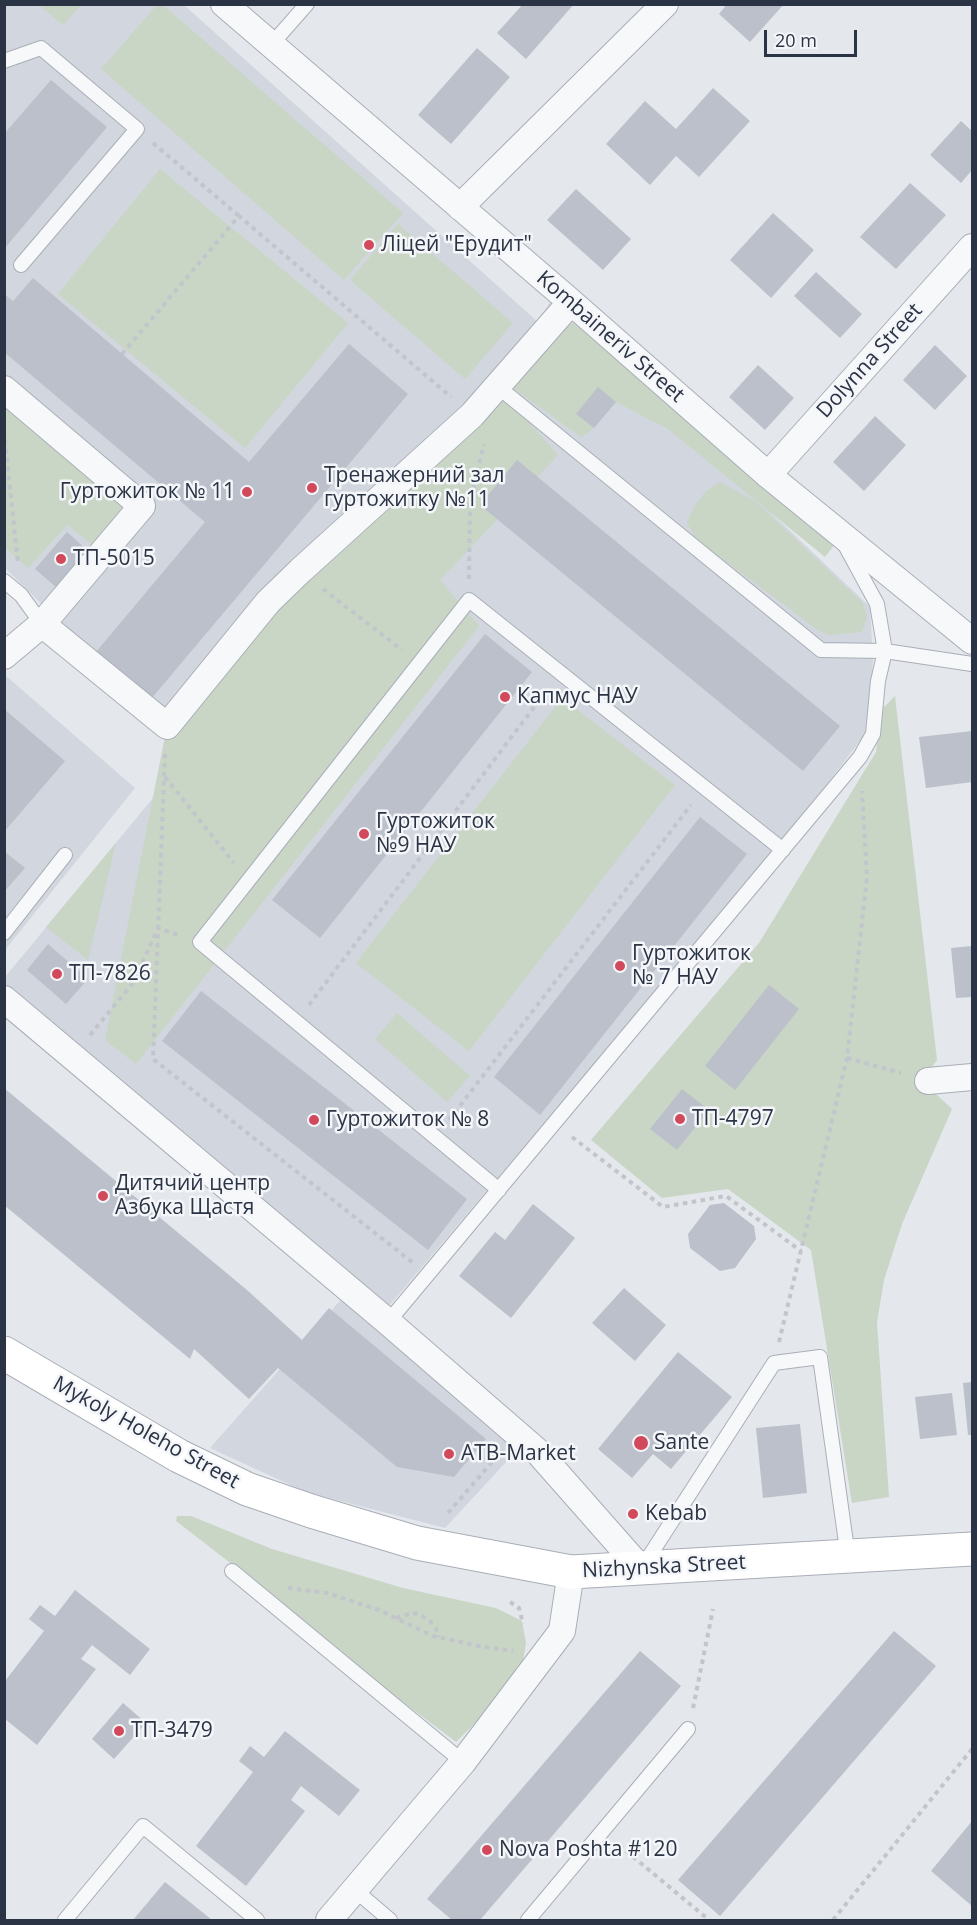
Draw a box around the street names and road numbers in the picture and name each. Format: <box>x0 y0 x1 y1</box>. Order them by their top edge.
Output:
street label: Kombaineriv Street <box>531 266 689 408</box>
street label: Dolynna Street <box>812 299 928 423</box>
street label: Mykoly Holeho Street <box>48 1371 244 1495</box>
street label: Nizhynska Street <box>581 1550 747 1584</box>

